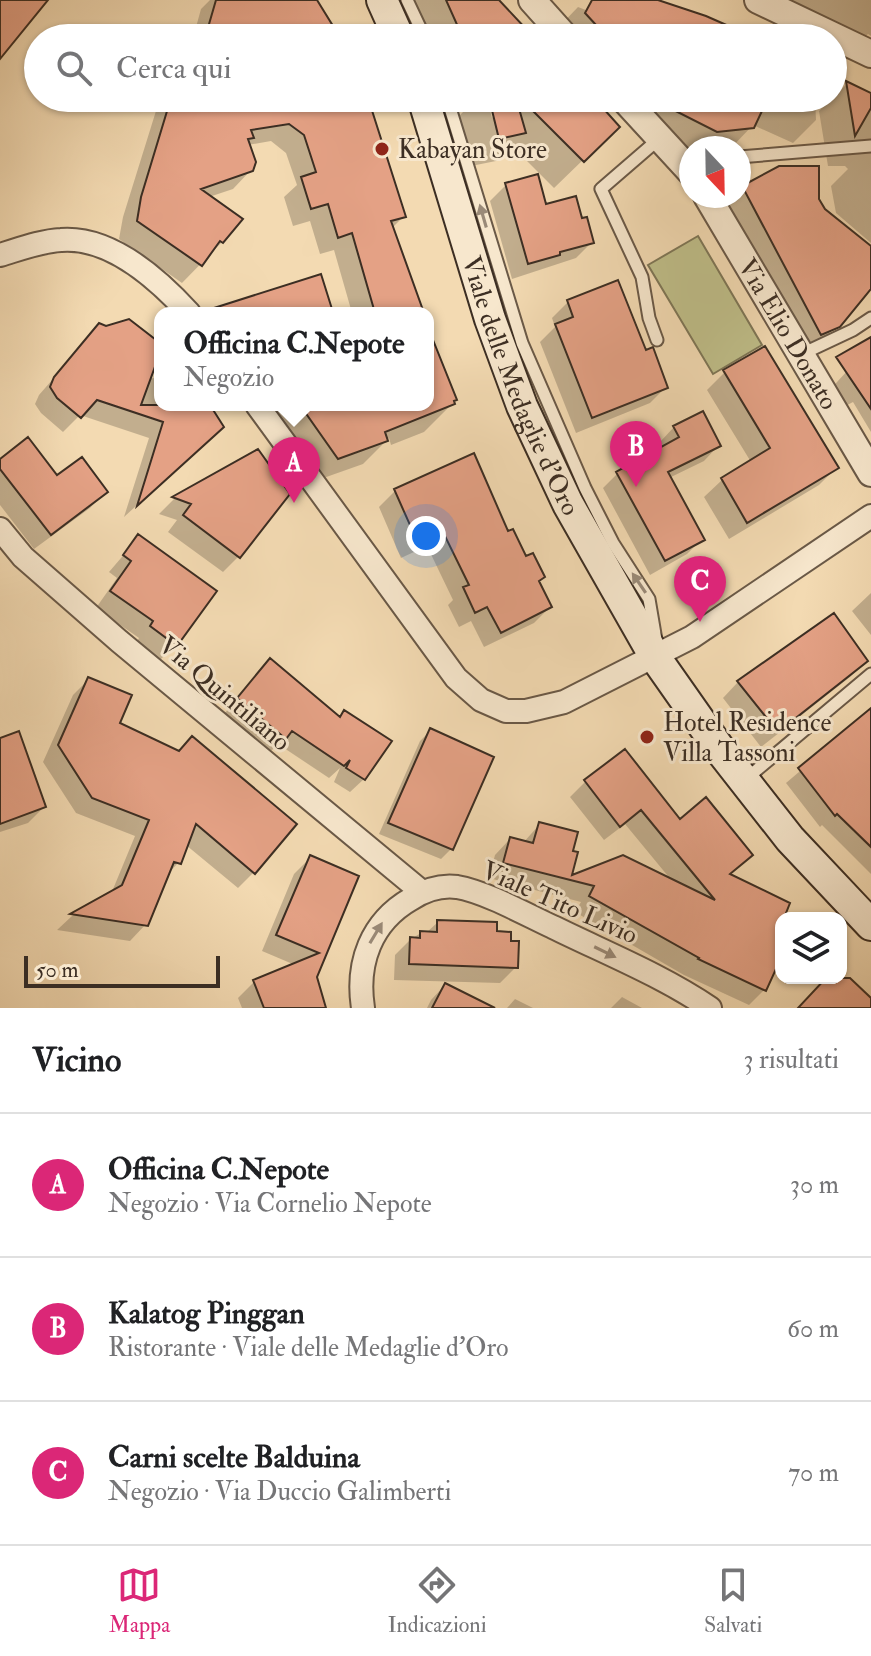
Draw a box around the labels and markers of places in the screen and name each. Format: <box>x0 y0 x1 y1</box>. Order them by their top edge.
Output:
place label: Kabayan Store <box>398 134 547 166</box>
marker: Kabayan Store <box>373 140 391 158</box>
pin: B <box>610 421 662 487</box>
pin: A <box>268 437 320 503</box>
pin: C <box>674 556 726 622</box>
place label: Hotel Residence Villa Tassoni <box>663 707 831 769</box>
marker: Hotel Residence Villa Tassoni <box>638 728 656 746</box>

